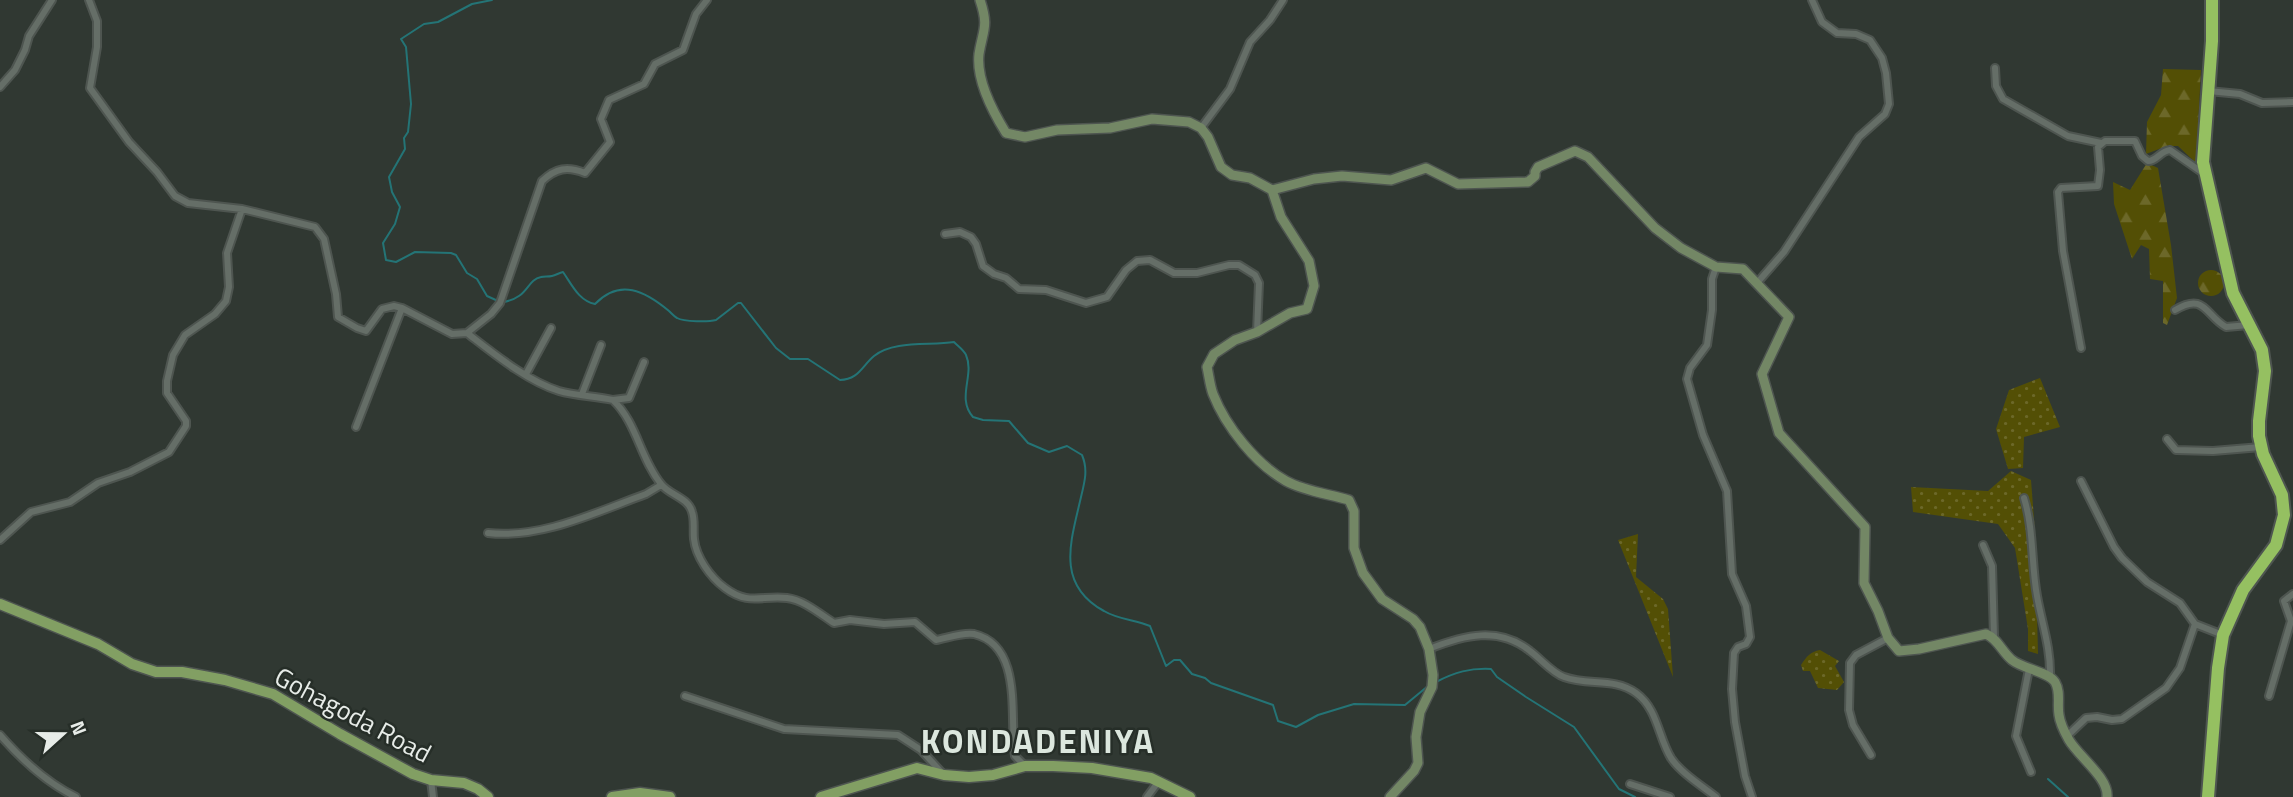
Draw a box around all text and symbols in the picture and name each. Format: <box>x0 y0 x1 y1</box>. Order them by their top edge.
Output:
street label: Gohagoda Road <box>268 657 439 772</box>
north arrow <box>28 699 98 769</box>
text: N <box>63 716 95 739</box>
district label: KONDADENIYA <box>921 716 1155 766</box>

